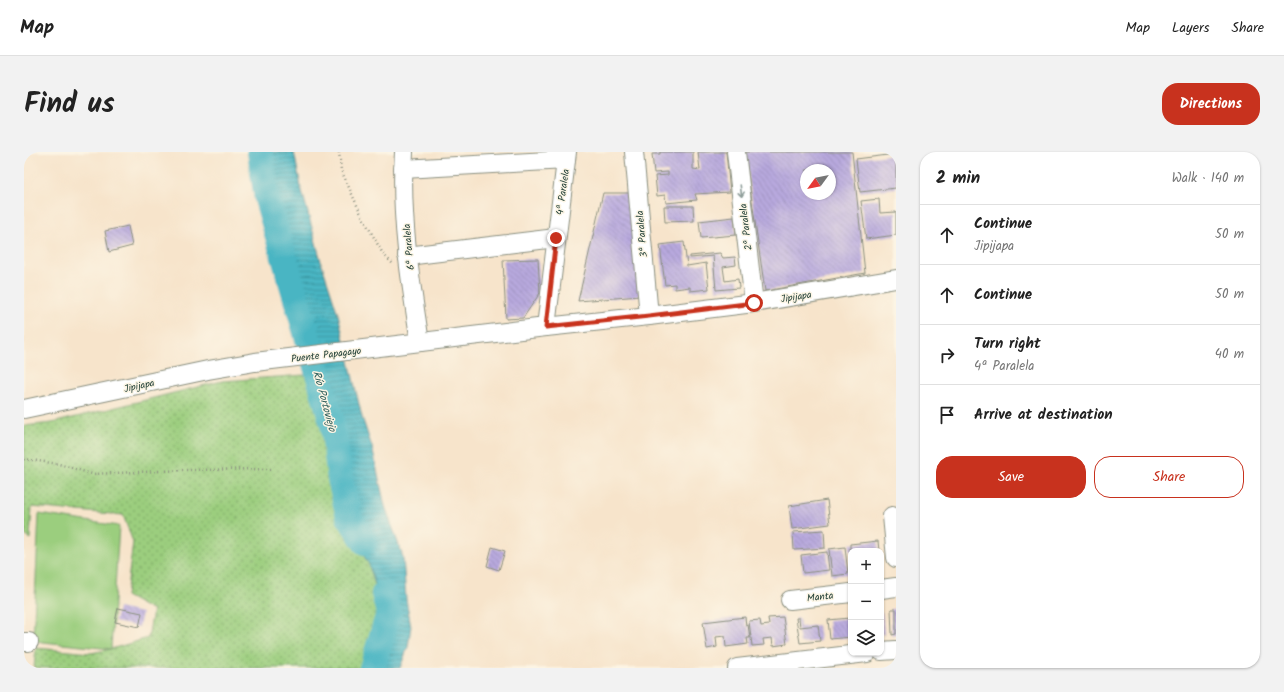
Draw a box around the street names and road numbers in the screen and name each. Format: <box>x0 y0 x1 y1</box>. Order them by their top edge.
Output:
street label: 4ª Paralela <box>552 168 574 216</box>
street label: 2ª Paralela <box>735 202 757 251</box>
street label: 3ª Paralela <box>632 210 652 258</box>
street label: 6ª Paralela <box>399 223 419 271</box>
street label: Jipijapa <box>780 287 813 307</box>
street label: Puente Papagayo <box>290 343 363 367</box>
street label: Jipijapa <box>122 375 156 397</box>
street label: Manta <box>806 587 835 607</box>

